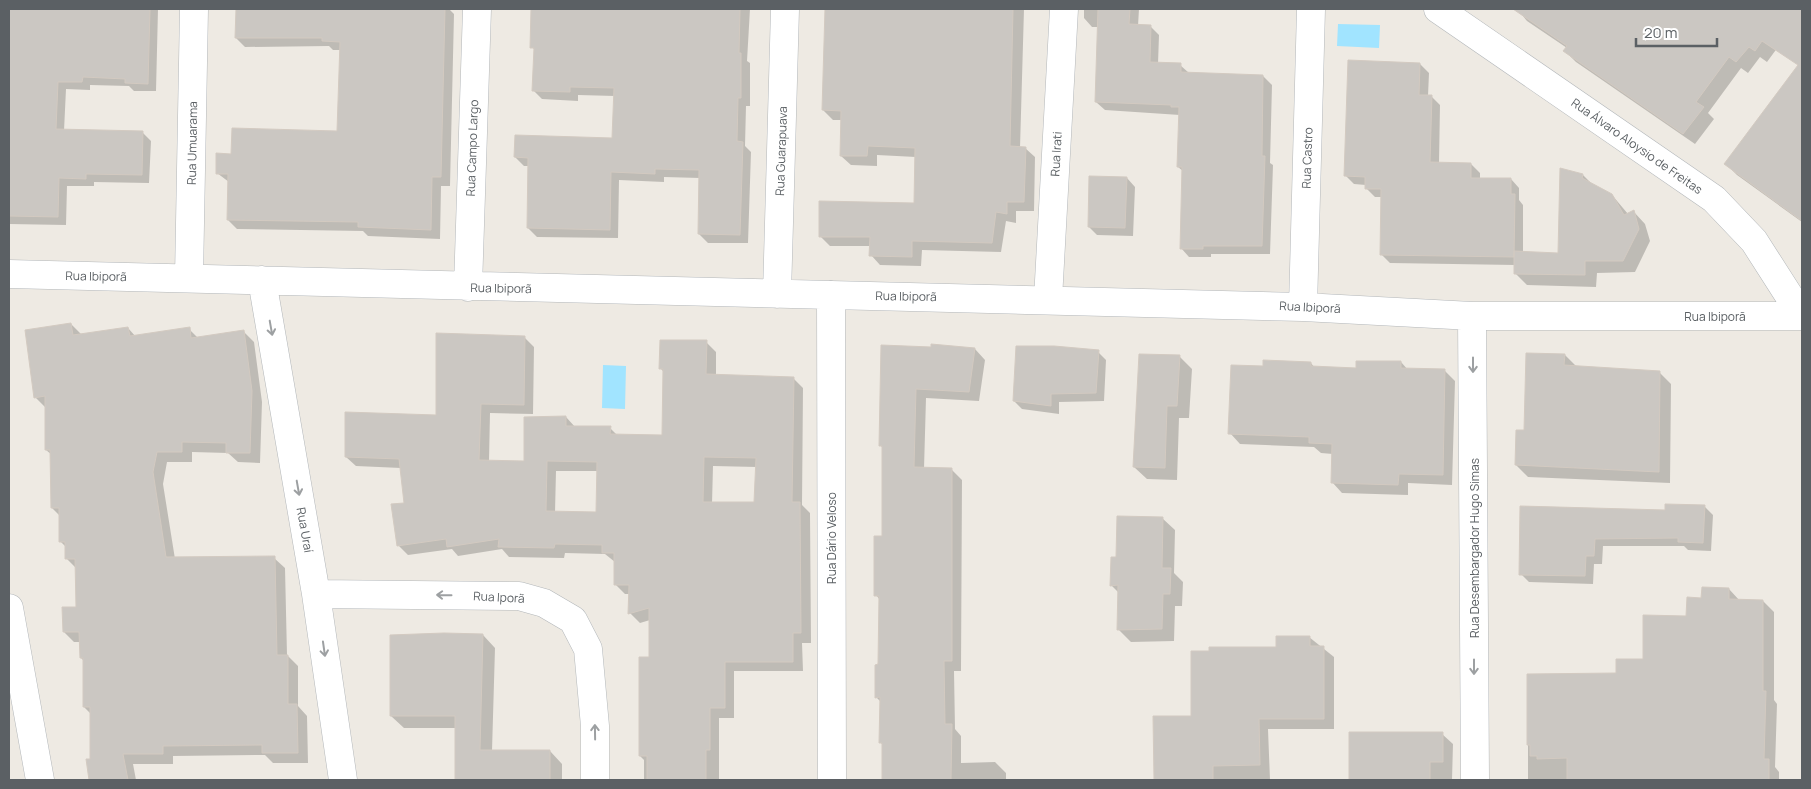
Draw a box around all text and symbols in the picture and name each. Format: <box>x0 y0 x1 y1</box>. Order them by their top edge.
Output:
scale bar <box>1636 15 1717 47</box>
text: 20 m <box>1644 22 1677 43</box>
street label: Rua Álvaro Aloysio de Freitas <box>1568 94 1706 198</box>
street label: Rua Campo Largo <box>462 99 482 197</box>
street label: Rua Umuarama <box>183 101 201 185</box>
street label: Rua Guarapuava <box>771 106 791 196</box>
street label: Rua Castro <box>1297 127 1317 189</box>
street label: Rua Irati <box>1046 131 1066 177</box>
street label: Rua Ibiporã <box>65 267 127 285</box>
street label: Rua Ibiporã <box>470 279 532 297</box>
street label: Rua Ibiporã <box>875 287 937 305</box>
street label: Rua Ibiporã <box>1279 297 1341 317</box>
street label: Rua Ibiporã <box>1684 308 1746 325</box>
one-way arrow <box>266 320 276 336</box>
one-way arrow <box>1468 357 1477 373</box>
street label: Rua Desembargador Hugo Simas <box>1466 458 1483 638</box>
one-way arrow <box>293 480 303 496</box>
street label: Rua Dário Veloso <box>823 492 840 584</box>
street label: Rua Uraí <box>293 506 317 554</box>
street label: Rua Iporã <box>473 587 525 607</box>
one-way arrow <box>436 591 452 600</box>
one-way arrow <box>319 640 329 656</box>
one-way arrow <box>1469 659 1479 675</box>
one-way arrow <box>590 724 599 740</box>

